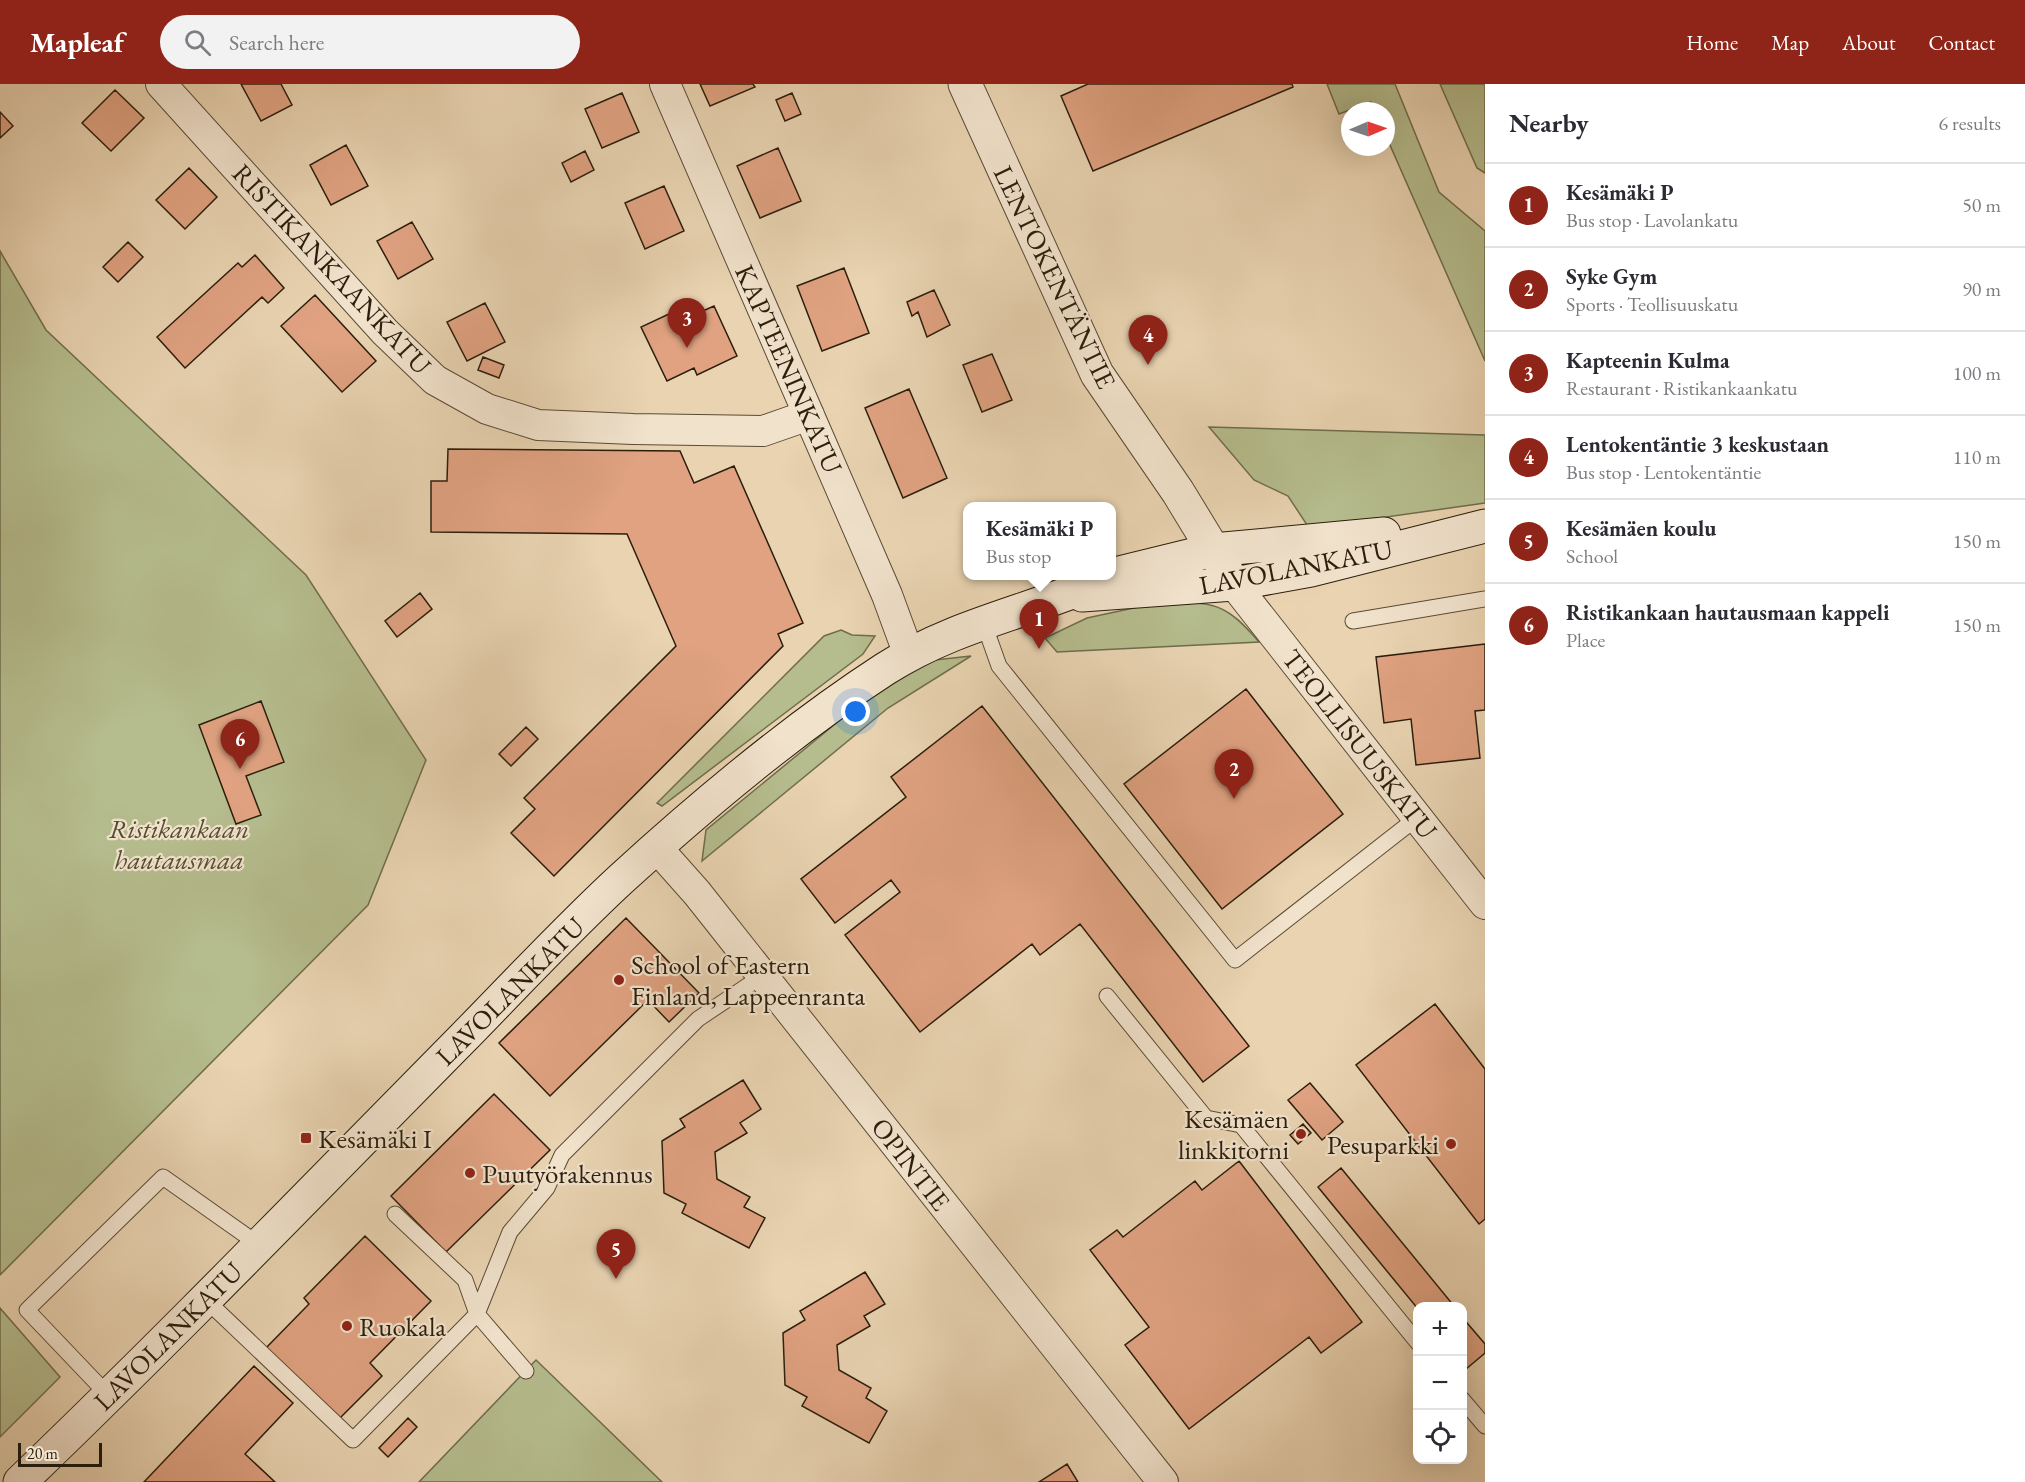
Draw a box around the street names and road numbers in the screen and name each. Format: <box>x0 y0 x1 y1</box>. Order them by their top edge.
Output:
street label: RISTIKANKAANKATU <box>225 156 439 382</box>
street label: LENTOKENTÄNTIE <box>986 160 1124 394</box>
street label: KAPTEENINKATU <box>727 259 851 479</box>
street label: LAVOLANKATU <box>1196 531 1396 603</box>
street label: TEOLLISUUSKATU <box>1275 642 1445 846</box>
street label: LAVOLANKATU <box>428 909 592 1073</box>
street label: OPINTIE <box>864 1110 958 1218</box>
street label: LAVOLANKATU <box>86 1254 250 1418</box>

